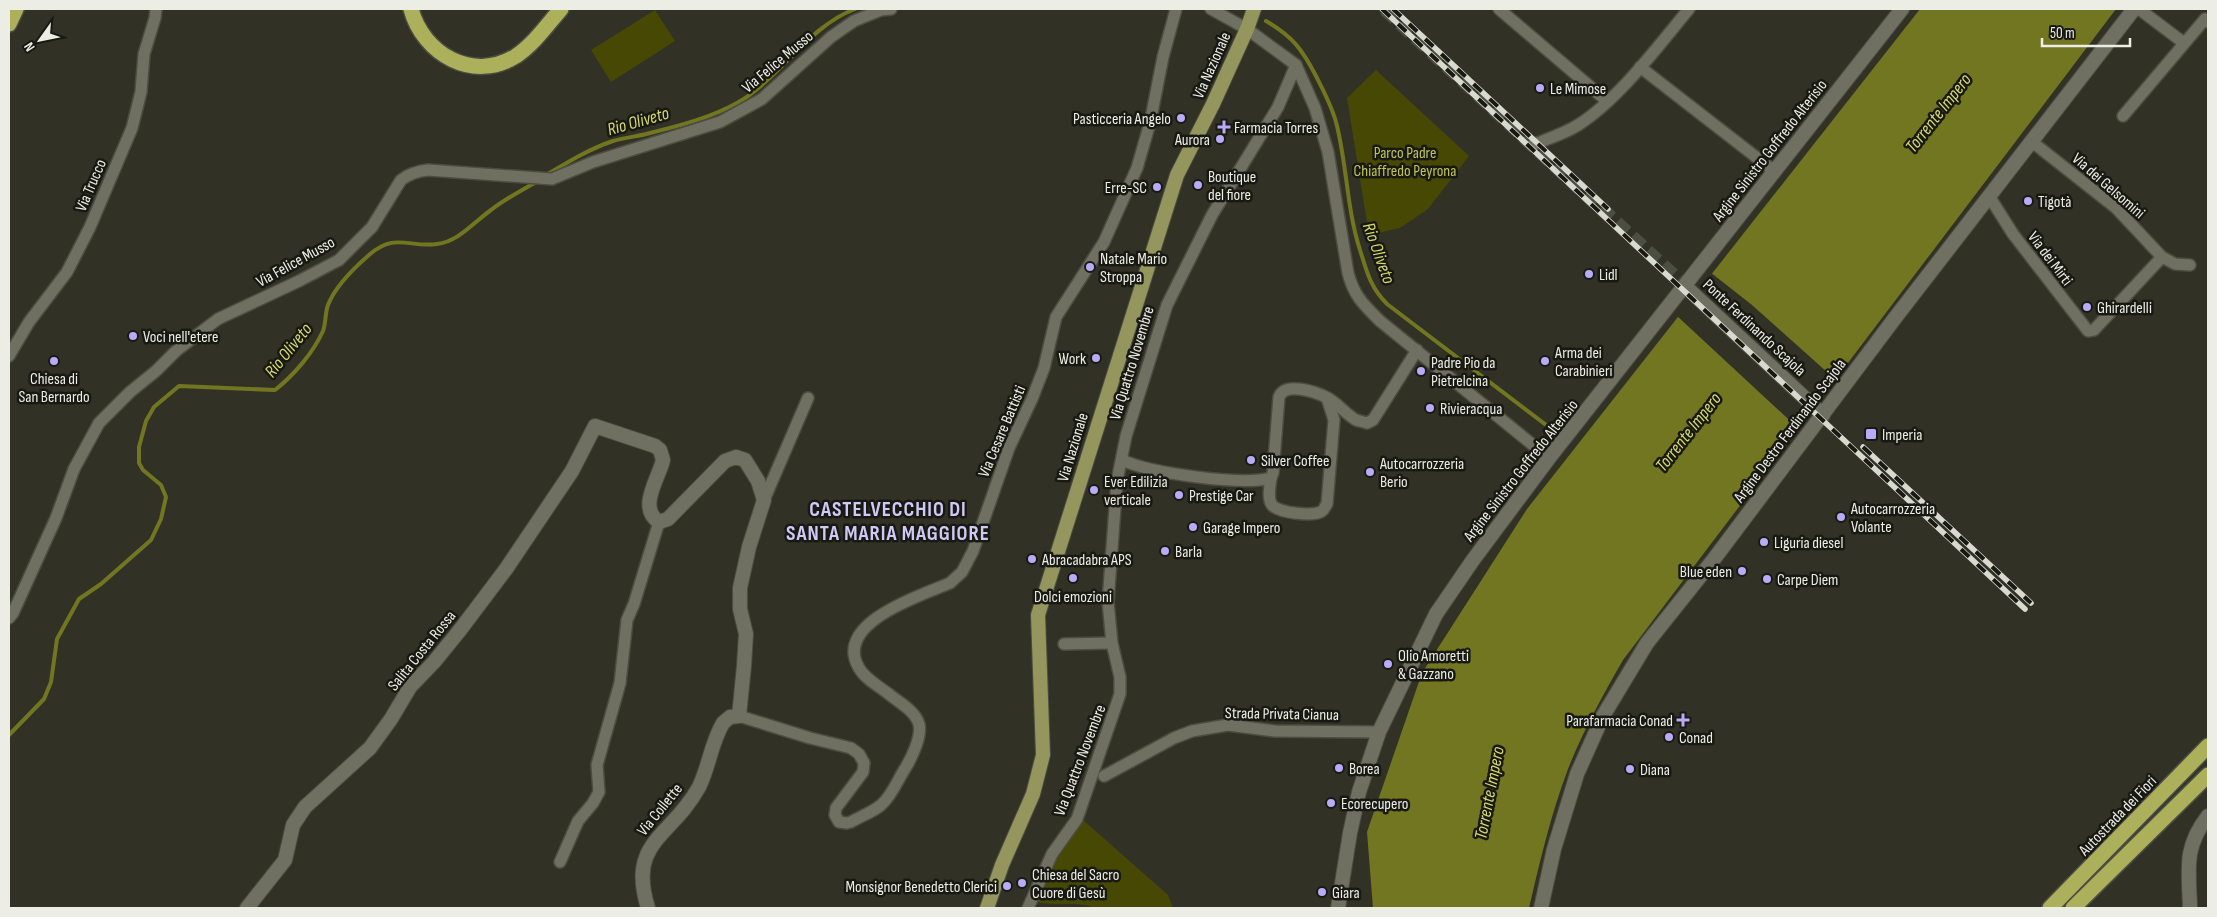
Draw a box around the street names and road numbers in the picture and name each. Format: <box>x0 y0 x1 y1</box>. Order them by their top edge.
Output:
street label: Via Felice Musso <box>739 27 817 97</box>
street label: Via Nazionale <box>1189 29 1235 102</box>
street label: Argine Sinistro Goffredo Alterisio <box>1708 76 1831 226</box>
street label: Via dei Gelsomini <box>2068 149 2148 223</box>
street label: Via Trucco <box>72 157 111 215</box>
street label: Via dei Mirti <box>2023 228 2076 290</box>
street label: Via Felice Musso <box>253 233 338 292</box>
street label: Ponte Ferdinando Scajola <box>1699 275 1809 381</box>
street label: Via Quattro Novembre <box>1106 304 1159 423</box>
street label: Argine Destro Ferdinando Scajola <box>1729 355 1850 507</box>
street label: Via Cesare Battisti <box>975 383 1030 480</box>
street label: Argine Sinistro Goffredo Alterisio <box>1459 396 1582 546</box>
street label: Via Nazionale <box>1054 411 1093 484</box>
street label: Salita Costa Rossa <box>384 607 460 695</box>
street label: Via Quattro Novembre <box>1050 702 1110 819</box>
street label: Strada Privata Cianua <box>1225 704 1339 725</box>
street label: Autostrada dei Fiori <box>2075 772 2161 861</box>
street label: Via Collette <box>633 780 687 840</box>

